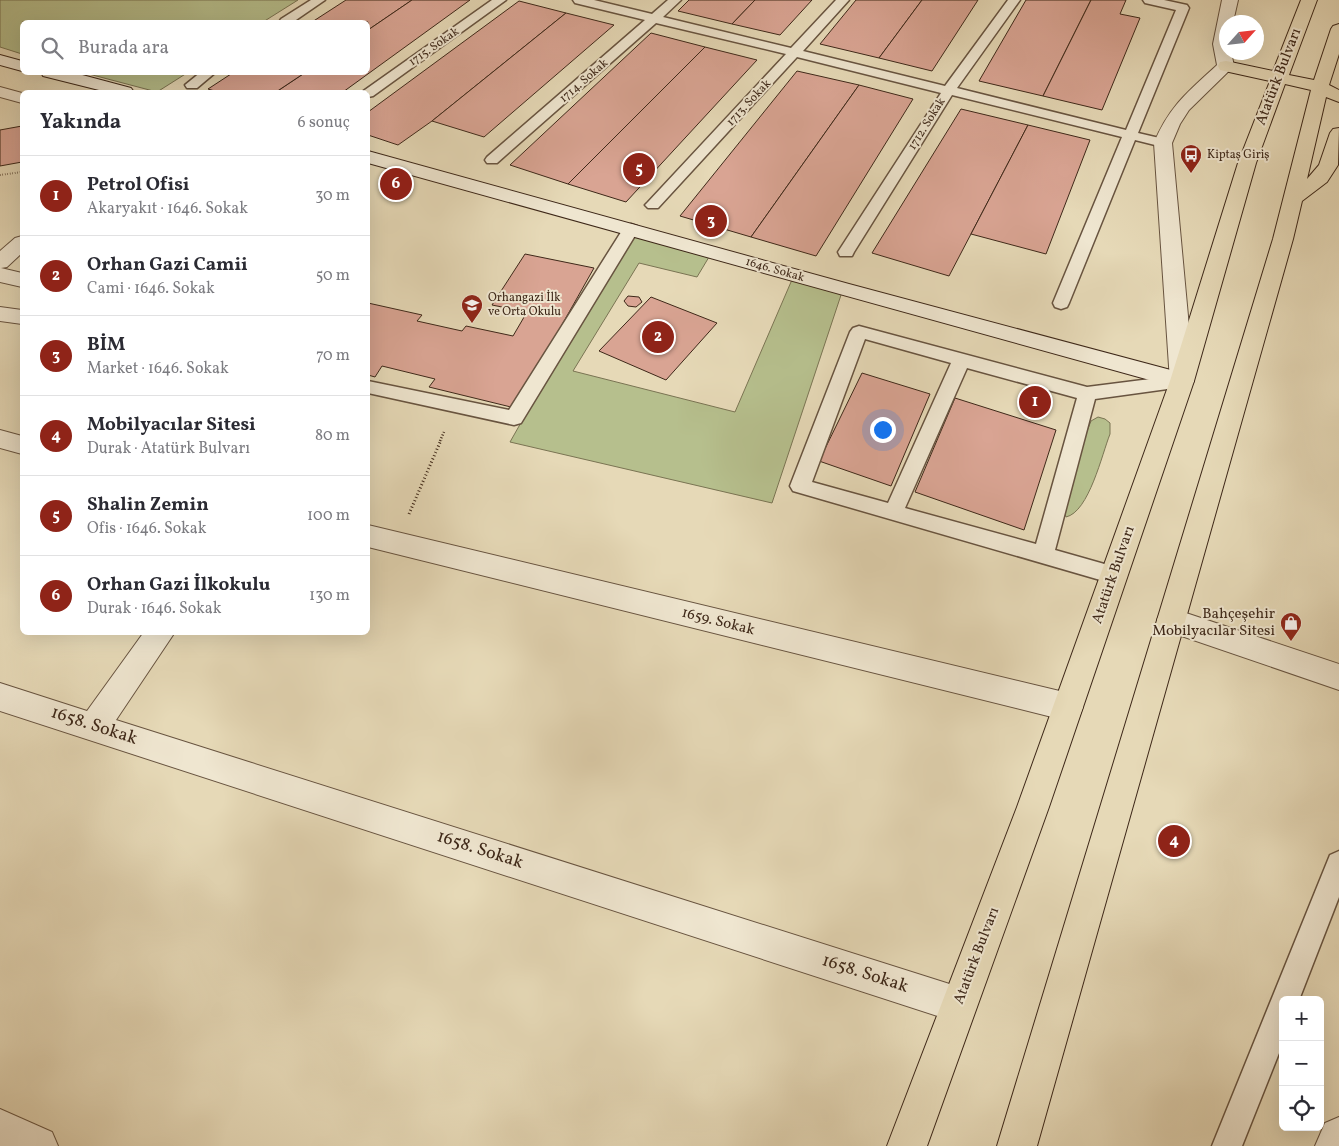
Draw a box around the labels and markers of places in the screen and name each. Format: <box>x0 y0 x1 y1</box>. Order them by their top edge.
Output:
bus stop icon: Kiptaş Giriş <box>1179 143 1203 174</box>
place label: Kiptaş Giriş <box>1207 147 1270 163</box>
pin: 5 <box>623 150 655 188</box>
pin: 6 <box>380 165 412 203</box>
pin: 3 <box>695 202 727 240</box>
place label: Orhangazi İlk ve Orta Okulu <box>488 290 561 320</box>
school or university icon: Orhangazi İlk ve Orta Okulu <box>460 293 484 324</box>
pin: 2 <box>642 318 674 356</box>
pin: 1 <box>1019 383 1051 421</box>
place label: Bahçeşehir Mobilyacılar Sitesi <box>1152 604 1275 642</box>
shop icon: Bahçeşehir Mobilyacılar Sitesi <box>1279 611 1303 642</box>
pin: 4 <box>1158 822 1190 860</box>

